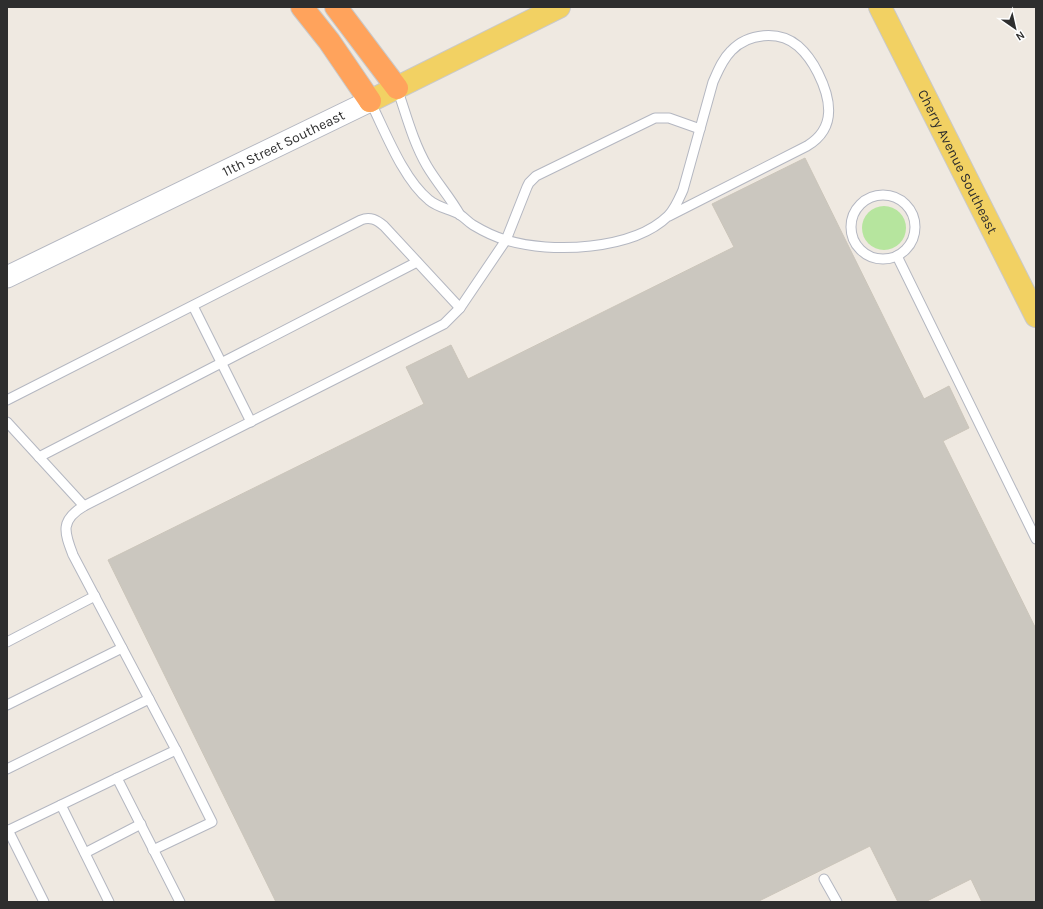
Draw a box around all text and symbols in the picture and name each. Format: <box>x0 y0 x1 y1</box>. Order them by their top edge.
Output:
north arrow <box>995 8 1035 48</box>
text: N <box>1013 28 1027 43</box>
street label: Cherry Avenue Southeast <box>914 86 1002 236</box>
street label: 11th Street Southeast <box>219 106 347 180</box>

